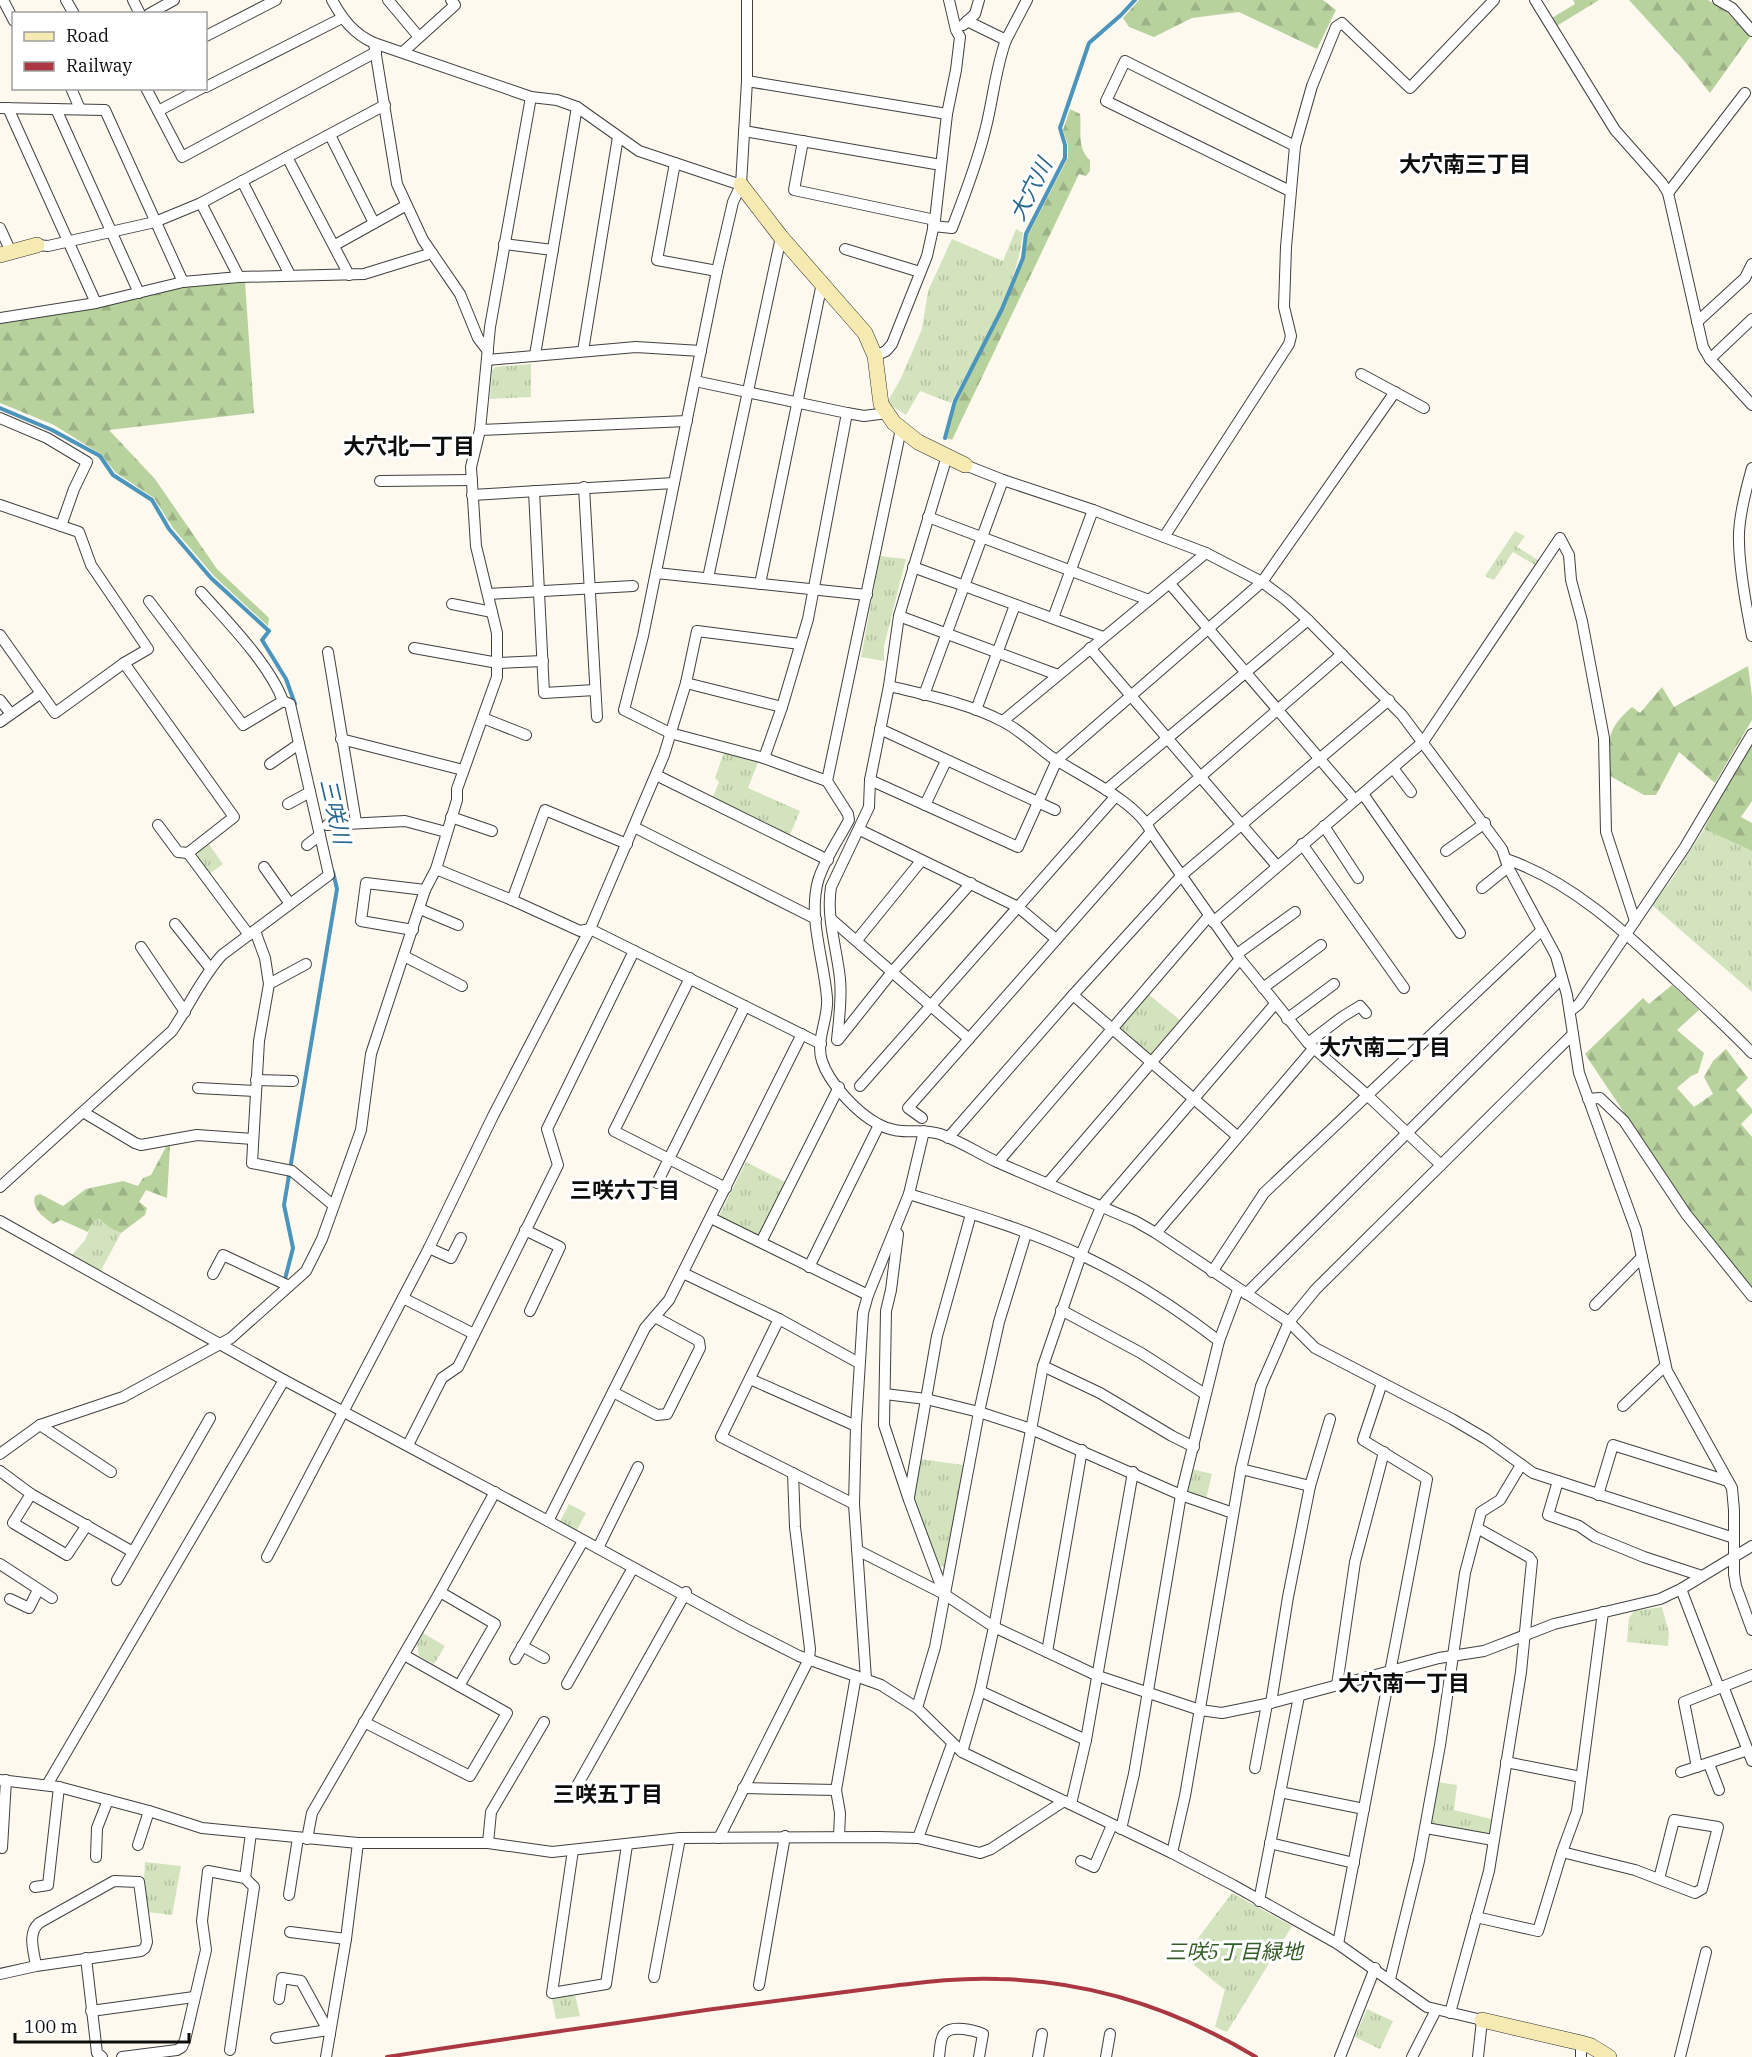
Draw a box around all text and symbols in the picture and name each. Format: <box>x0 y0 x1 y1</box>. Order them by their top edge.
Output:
legend <box>12 12 207 90</box>
text: Road <box>66 24 109 47</box>
text: Railway <box>66 54 132 77</box>
district label: 大穴南三丁目 <box>1399 149 1531 178</box>
water label: 大穴川 <box>1002 151 1059 225</box>
district label: 大穴北一丁目 <box>343 431 475 460</box>
water label: 三咲川 <box>314 776 358 848</box>
district label: 大穴南二丁目 <box>1319 1032 1451 1061</box>
district label: 三咲六丁目 <box>570 1175 680 1204</box>
district label: 大穴南一丁目 <box>1338 1668 1470 1697</box>
district label: 三咲五丁目 <box>553 1779 663 1808</box>
park label: 三咲5丁目緑地 <box>1165 1937 1305 1965</box>
scale bar <box>15 2006 189 2044</box>
text: 100 m <box>24 2015 78 2038</box>

